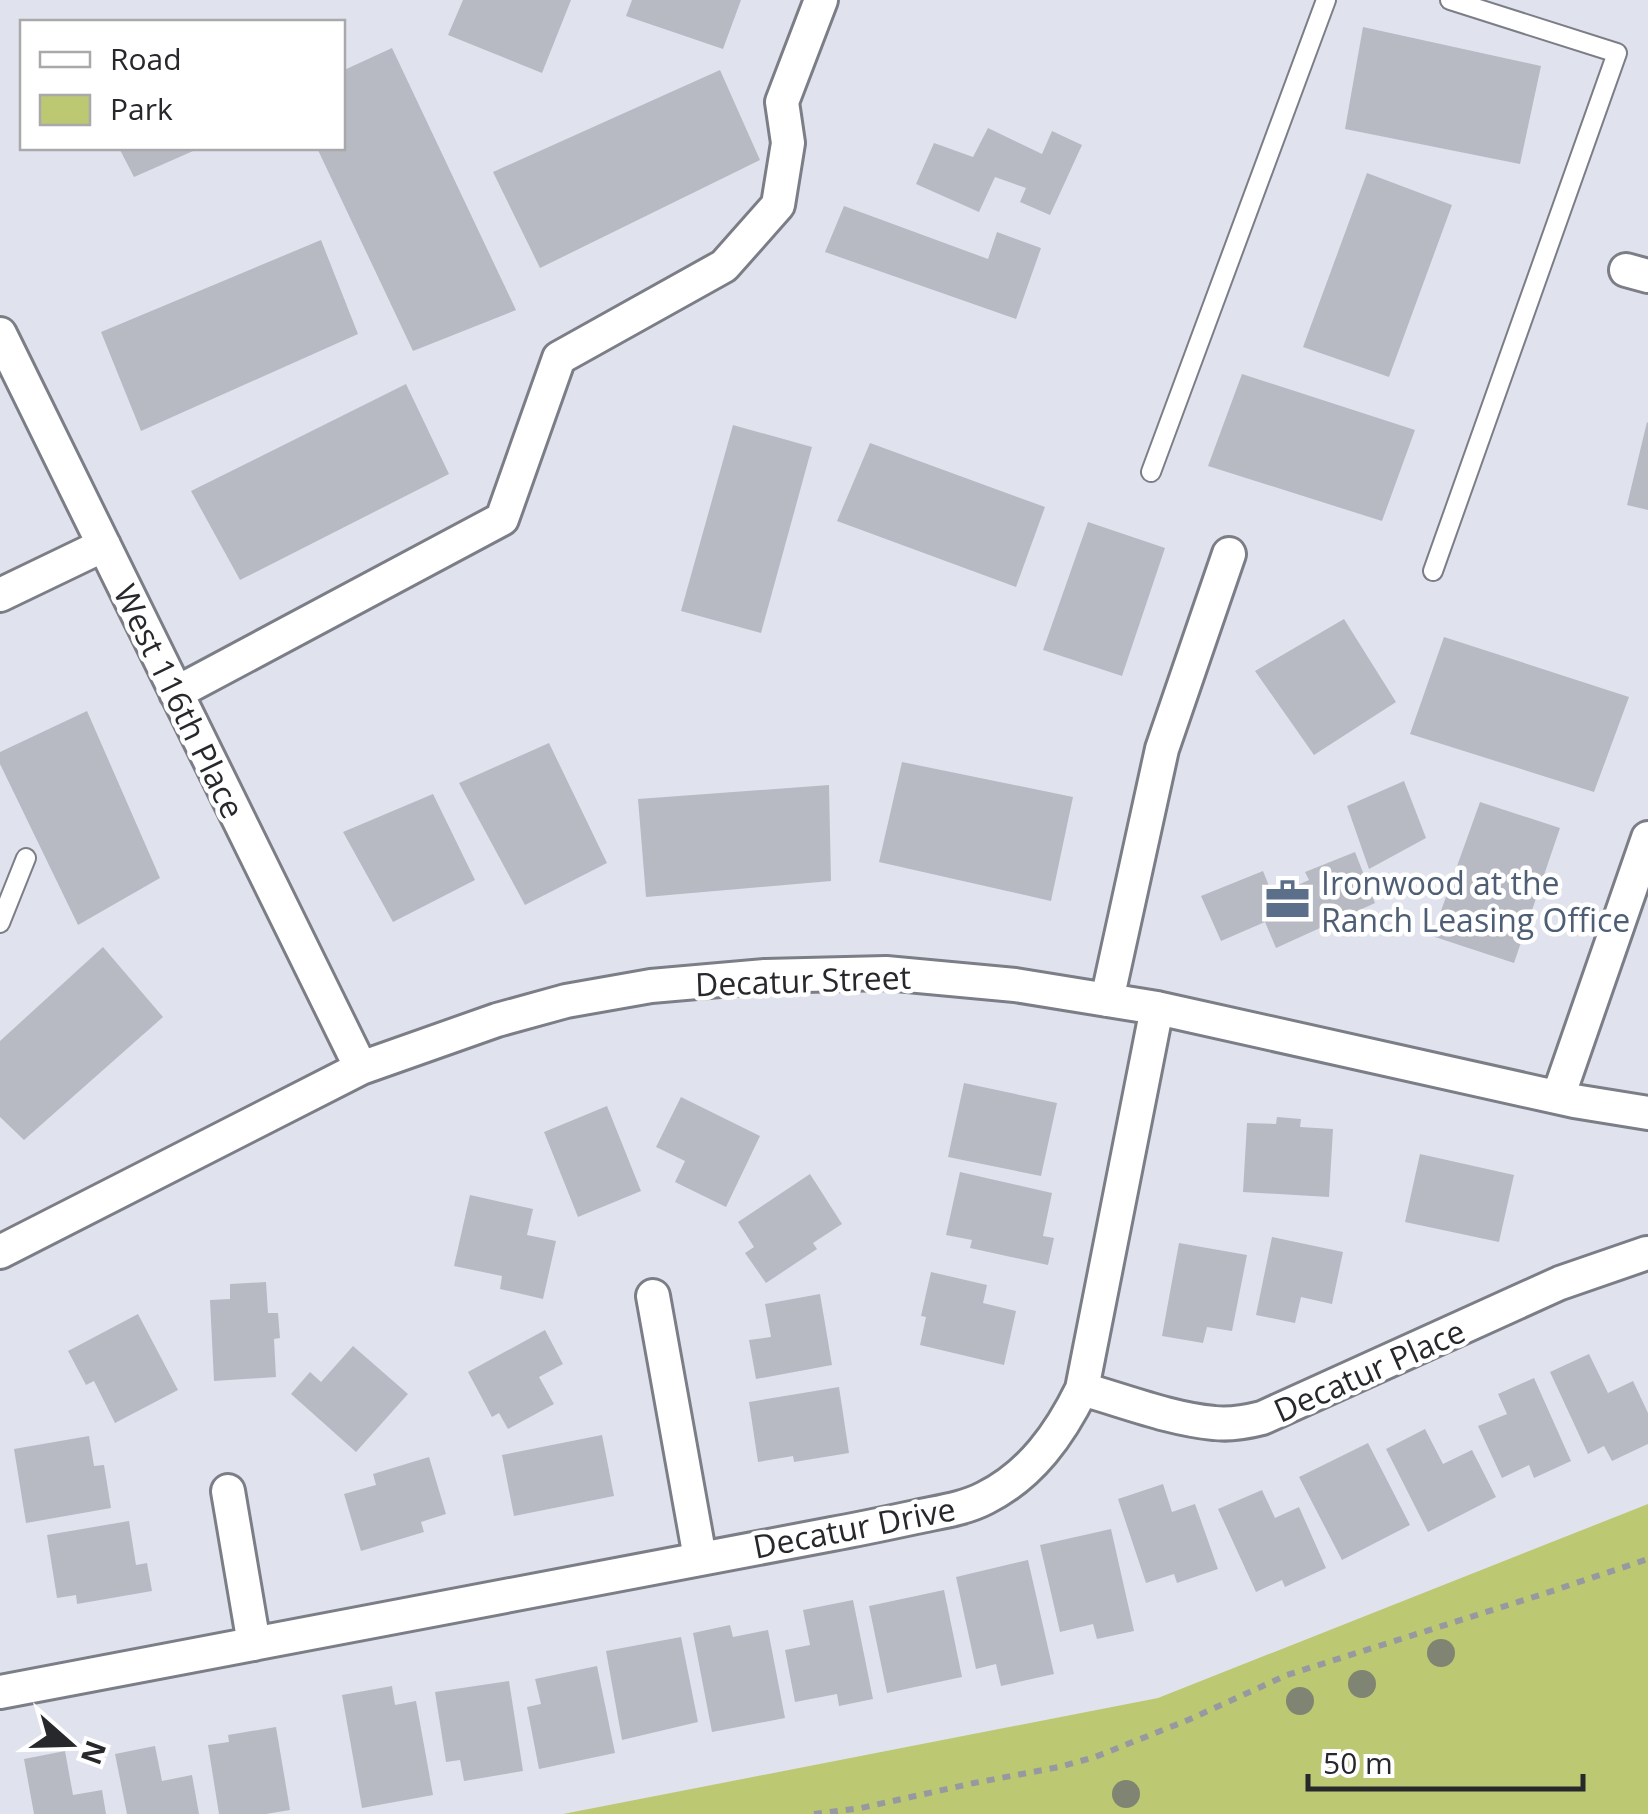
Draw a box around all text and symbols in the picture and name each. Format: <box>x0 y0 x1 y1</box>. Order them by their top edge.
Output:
legend <box>20 20 345 150</box>
text: Road <box>110 38 182 79</box>
text: Park <box>110 88 173 129</box>
street label: West 116th Place <box>105 577 255 825</box>
place label: Ironwood at the Ranch Leasing Office <box>1321 861 1630 941</box>
office icon: Ironwood at the Ranch Leasing Office <box>1264 876 1312 924</box>
street label: Decatur Street <box>694 955 912 1005</box>
street label: Decatur Place <box>1267 1309 1471 1431</box>
street label: Decatur Drive <box>749 1486 959 1568</box>
north arrow <box>20 1694 120 1794</box>
scale bar <box>1308 1729 1583 1791</box>
text: N <box>73 1736 116 1770</box>
text: 50 m <box>1323 1742 1393 1783</box>

